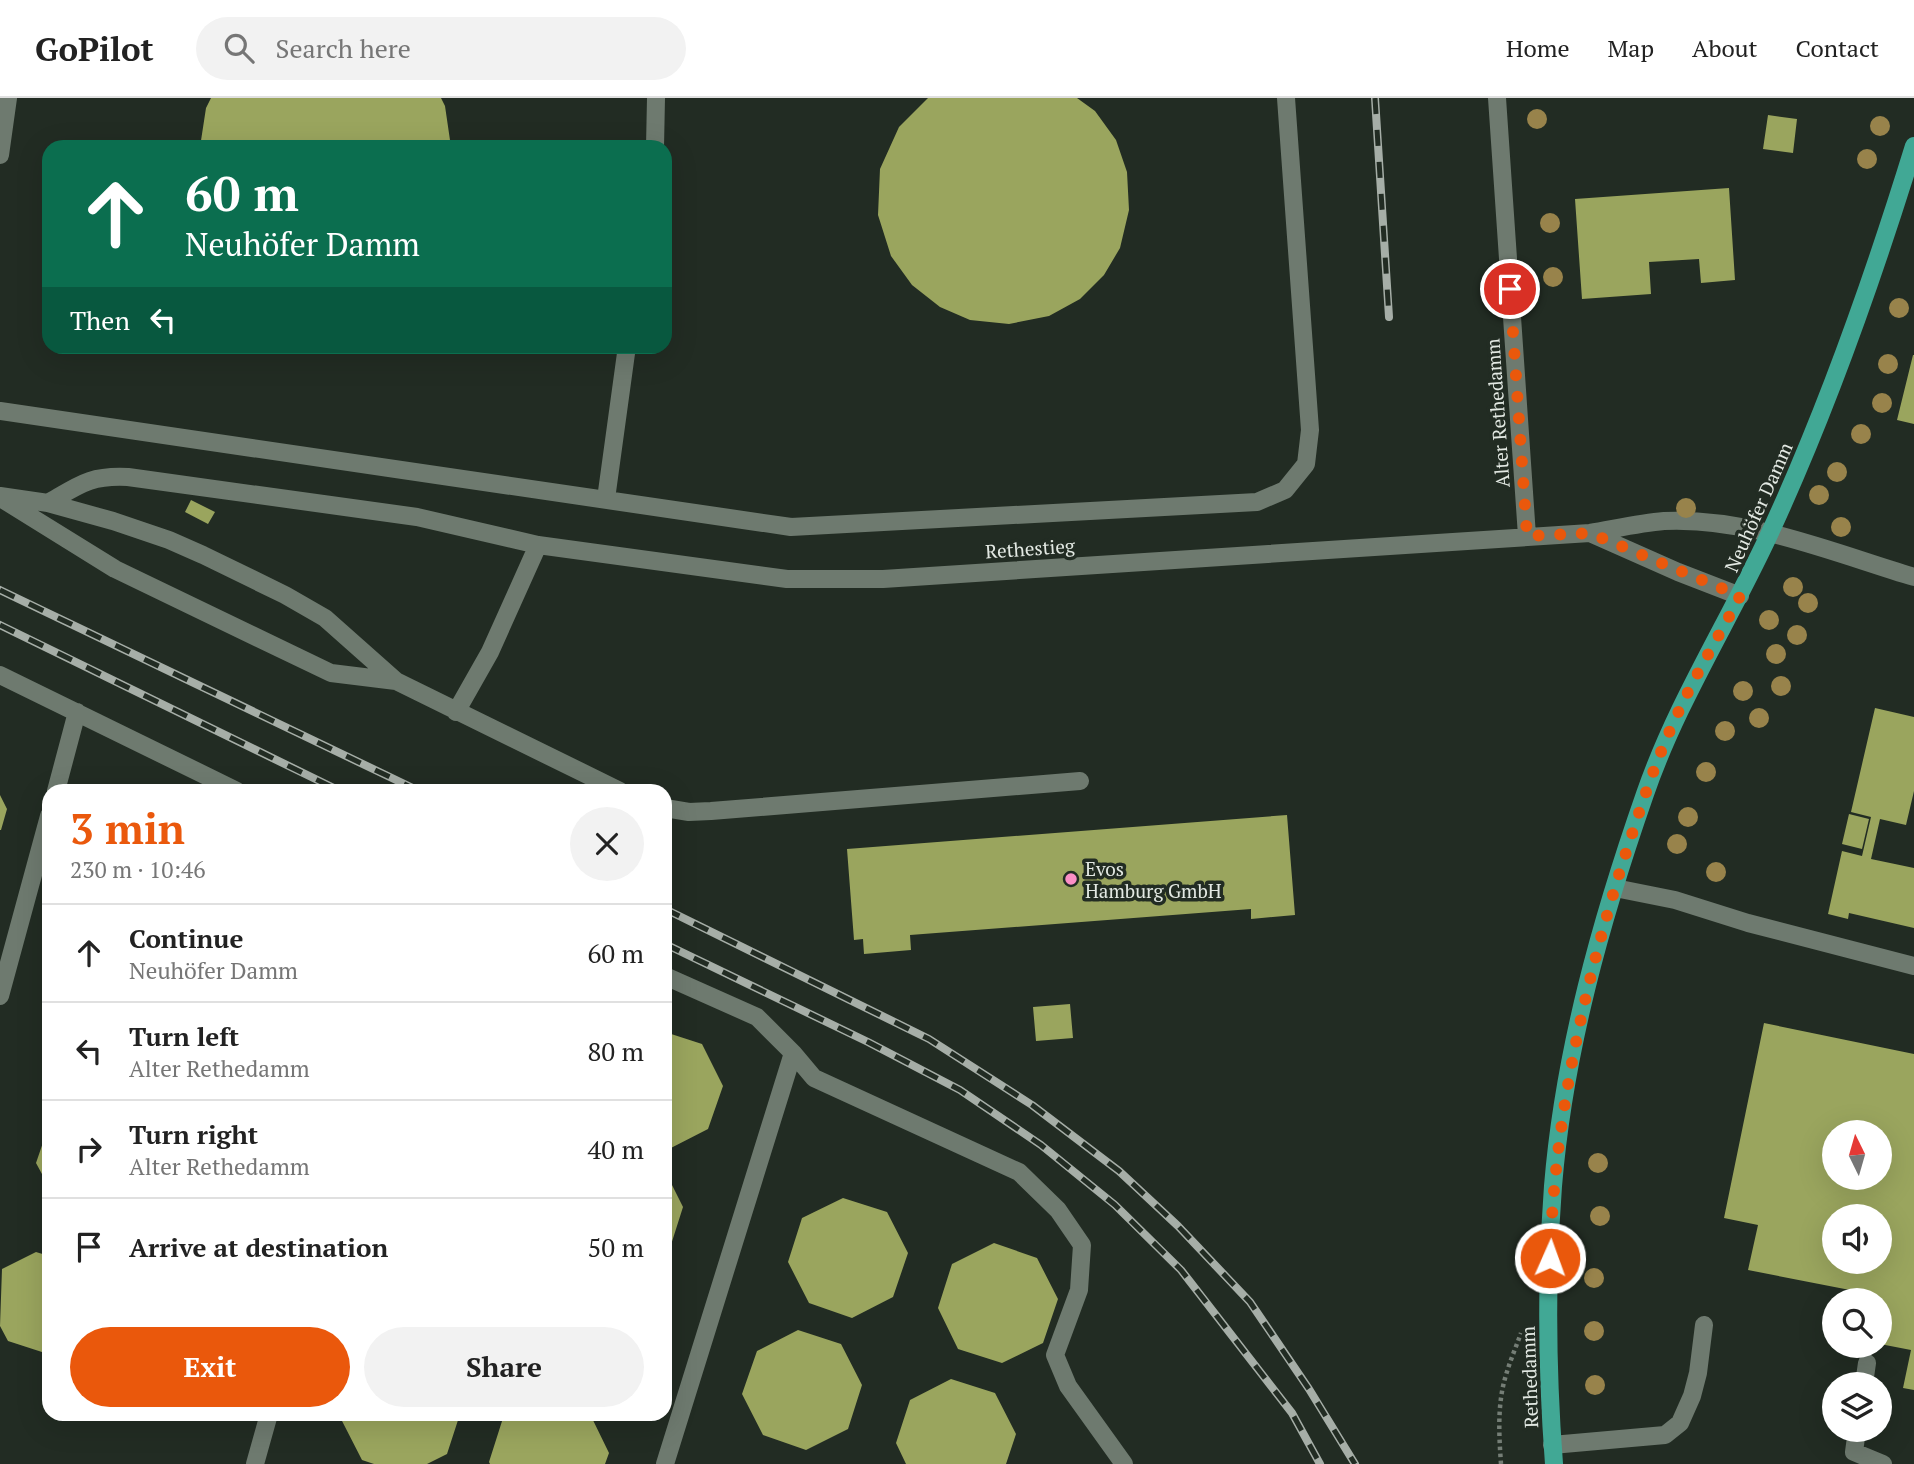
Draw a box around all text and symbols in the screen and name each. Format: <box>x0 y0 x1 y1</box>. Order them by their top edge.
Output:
search box <box>196 17 686 80</box>
text: GoPilot <box>35 27 154 70</box>
icon: search <box>220 29 258 67</box>
text: Search here <box>276 31 411 65</box>
text: Home <box>1506 32 1570 64</box>
text: Map <box>1608 32 1654 64</box>
text: About <box>1692 32 1758 64</box>
text: Contact <box>1796 32 1879 64</box>
text: 60 m <box>185 160 299 225</box>
icon: ahead <box>70 168 161 259</box>
text: Neuhöfer Damm <box>185 223 420 265</box>
pin <box>1480 259 1540 319</box>
icon: arrive <box>1491 270 1529 308</box>
icon: left <box>144 301 182 339</box>
text: Then <box>70 303 130 337</box>
street label: Alter Rethedamm <box>1479 337 1515 488</box>
street label: Neuhöfer Damm <box>1718 438 1798 576</box>
street label: Rethestieg <box>984 532 1077 564</box>
text: 3 min <box>70 800 185 856</box>
button: close <box>570 807 644 881</box>
text: 230 m · 10:46 <box>70 854 205 885</box>
place label: Evos Hamburg GmbH <box>1085 856 1222 903</box>
marker: Evos Hamburg GmbH <box>1063 871 1079 887</box>
text: Continue <box>129 921 243 955</box>
icon: ahead <box>70 934 108 972</box>
text: 60 m <box>588 936 644 970</box>
text: Neuhöfer Damm <box>129 955 298 986</box>
text: Turn left <box>129 1019 239 1053</box>
icon: left <box>70 1032 108 1070</box>
text: 80 m <box>588 1034 644 1068</box>
text: Alter Rethedamm <box>129 1053 310 1084</box>
text: Turn right <box>129 1117 258 1151</box>
north arrow <box>1822 1120 1892 1190</box>
map controls <box>1822 1120 1892 1442</box>
icon: right <box>70 1130 108 1168</box>
text: 40 m <box>588 1132 644 1166</box>
text: Alter Rethedamm <box>129 1151 310 1182</box>
button: sound <box>1822 1204 1892 1274</box>
position arrow <box>1513 1221 1587 1295</box>
icon: arrive <box>70 1228 108 1266</box>
text: Arrive at destination <box>129 1230 388 1264</box>
text: 50 m <box>588 1230 644 1264</box>
button: search <box>1822 1288 1892 1358</box>
street label: Rethedamm <box>1515 1325 1543 1428</box>
button: Exit <box>70 1327 350 1407</box>
button: Share <box>364 1327 644 1407</box>
button: layers <box>1822 1372 1892 1442</box>

